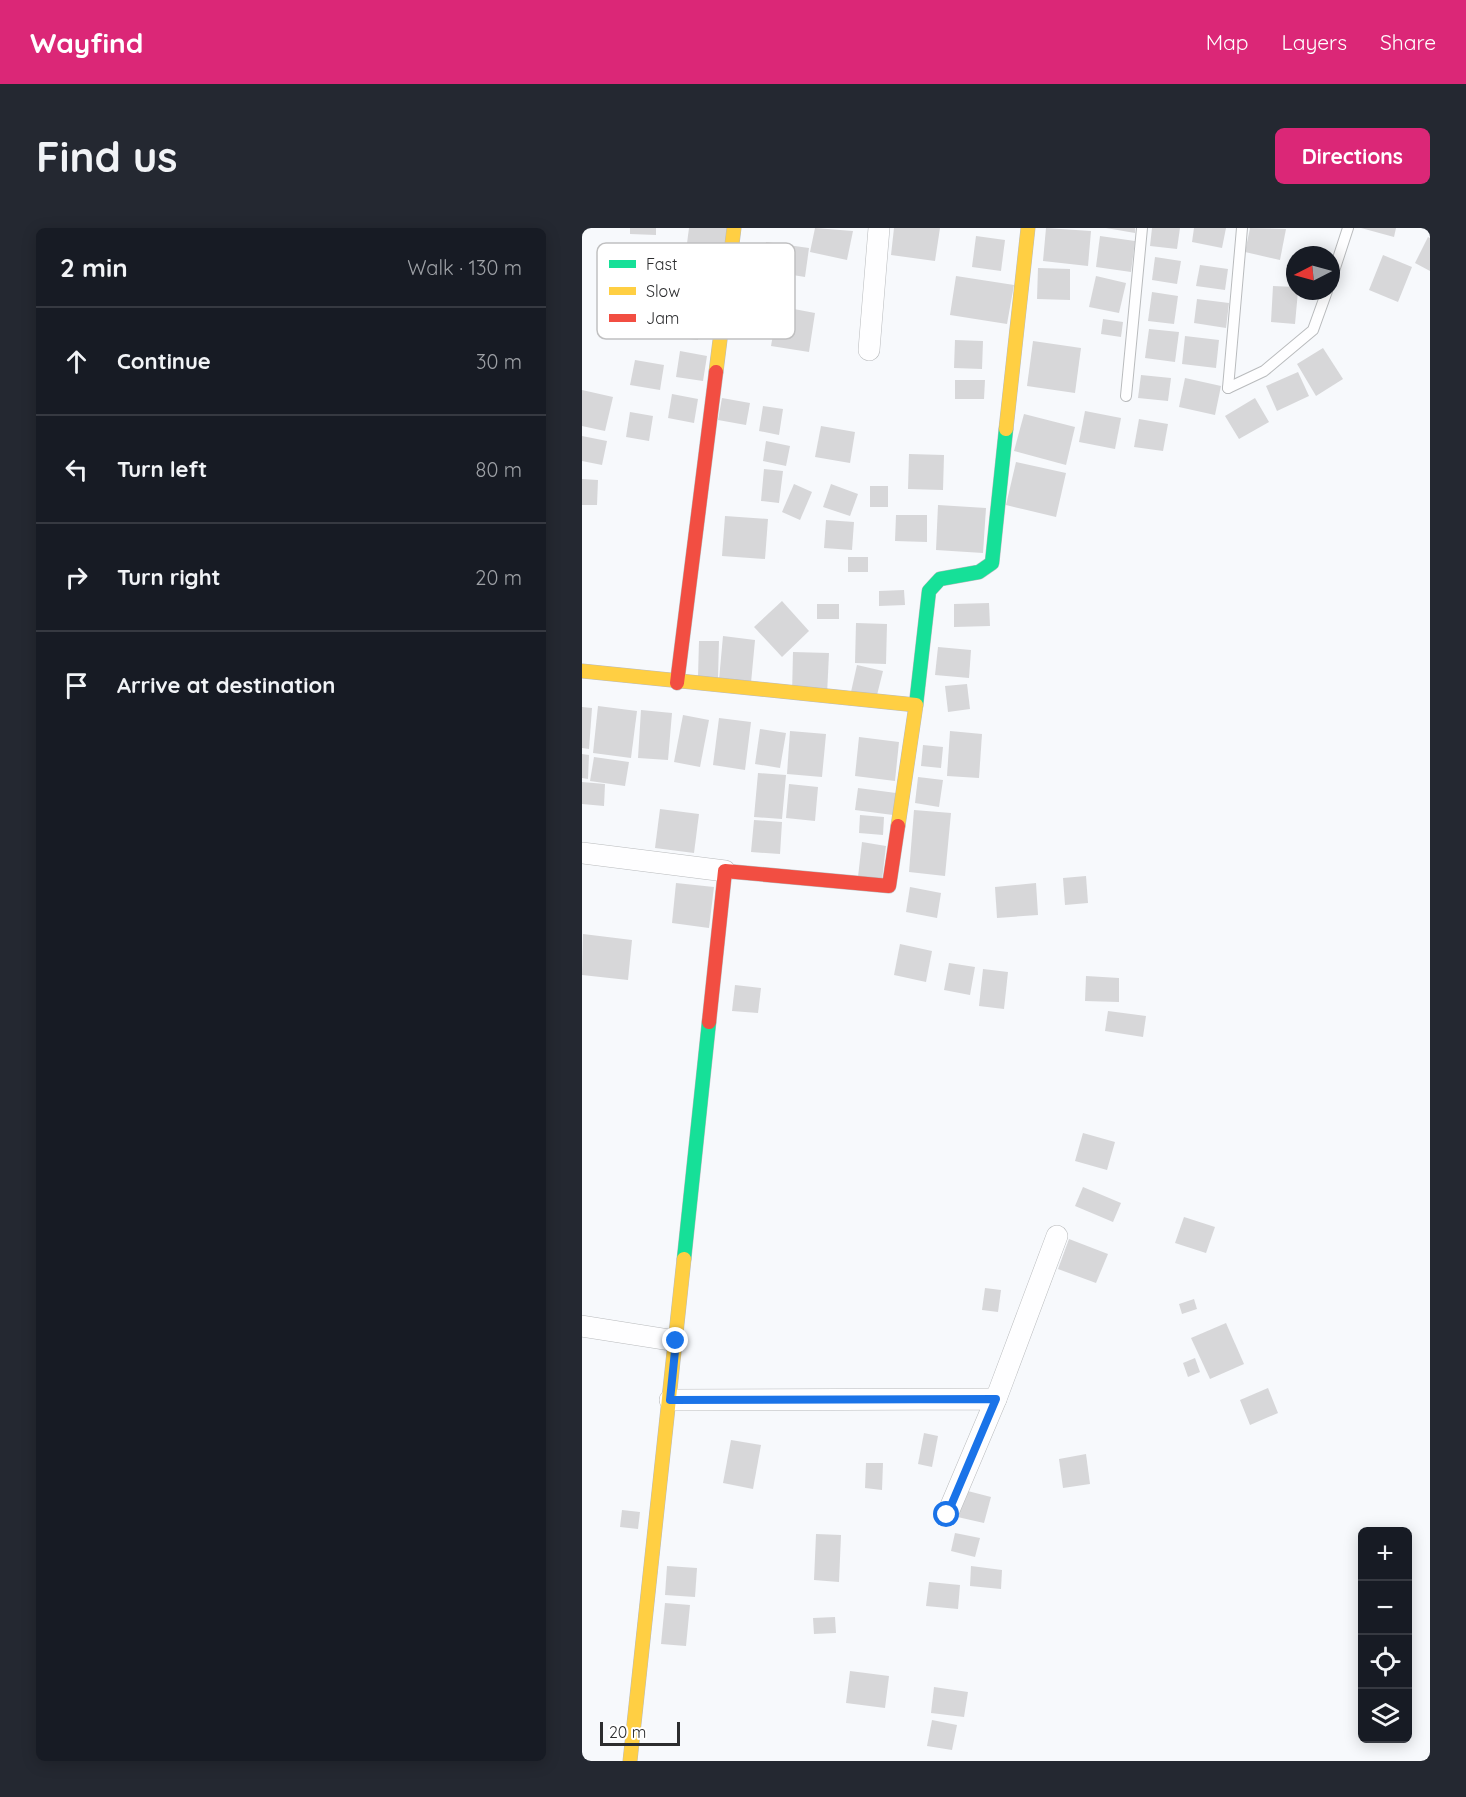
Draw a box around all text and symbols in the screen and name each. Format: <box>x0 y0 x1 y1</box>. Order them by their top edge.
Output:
text: Wayfind <box>30 25 143 60</box>
text: Map <box>1206 29 1249 55</box>
text: Layers <box>1282 29 1347 55</box>
text: Share <box>1380 29 1436 55</box>
button: Directions <box>1275 128 1430 184</box>
text: Find us <box>36 130 178 183</box>
legend <box>597 243 795 339</box>
north arrow <box>1286 246 1340 300</box>
text: 2 min <box>60 251 128 284</box>
text: Fast <box>646 254 677 274</box>
text: Walk · 130 m <box>407 255 522 280</box>
text: Slow <box>646 281 680 301</box>
text: Jam <box>646 308 679 328</box>
icon: ahead <box>60 345 93 378</box>
text: Continue <box>117 347 211 375</box>
text: 30 m <box>476 349 522 374</box>
icon: left <box>60 453 93 486</box>
text: Turn left <box>117 455 207 483</box>
text: 80 m <box>476 457 522 482</box>
icon: right <box>60 561 93 594</box>
text: Turn right <box>117 563 221 591</box>
text: 20 m <box>475 565 522 590</box>
icon: arrive <box>60 669 93 702</box>
text: Arrive at destination <box>117 671 335 699</box>
route end <box>662 1327 688 1353</box>
route start <box>933 1501 959 1527</box>
map controls <box>1358 1527 1412 1743</box>
button: + <box>1358 1527 1412 1581</box>
button: − <box>1358 1581 1412 1635</box>
button: locate <box>1358 1635 1412 1689</box>
button: layers <box>1358 1689 1412 1743</box>
scale bar <box>600 1719 680 1746</box>
text: 20 m <box>609 1722 646 1742</box>

